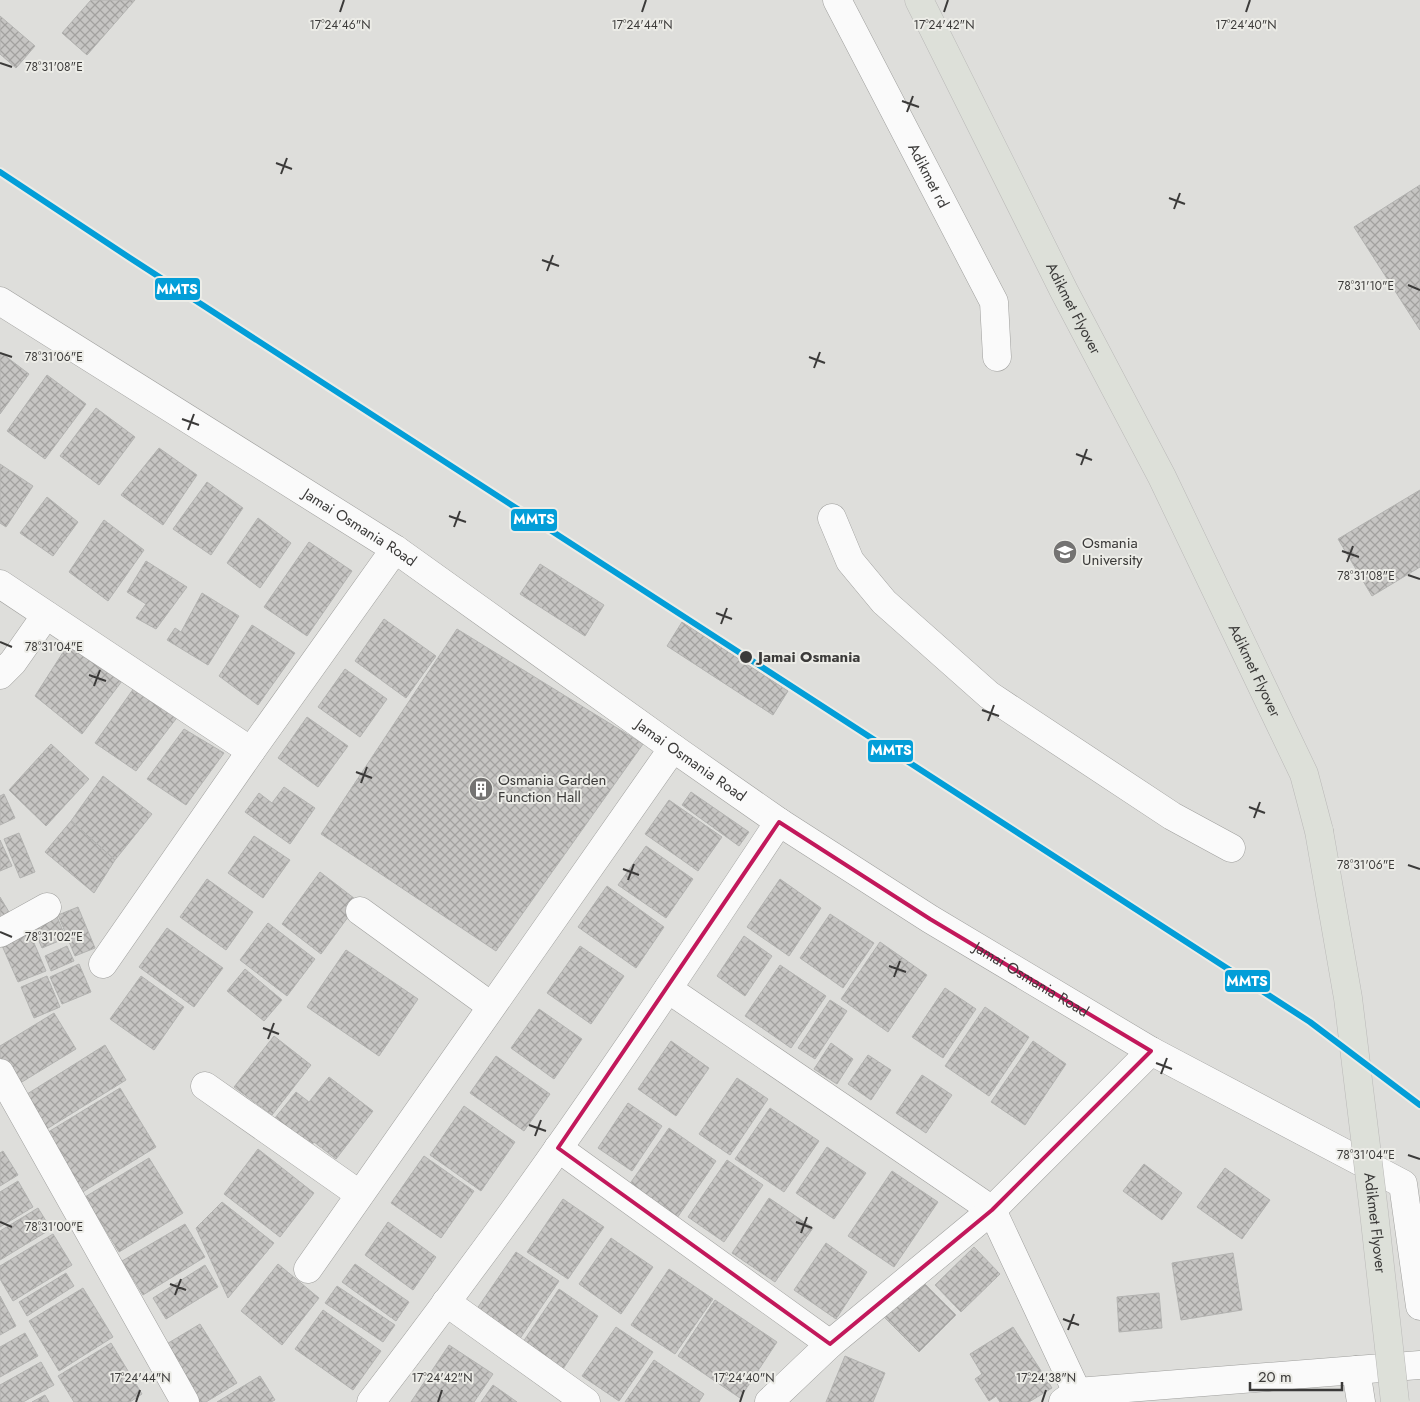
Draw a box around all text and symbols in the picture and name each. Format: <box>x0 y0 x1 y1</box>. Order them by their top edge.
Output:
text: 17°24'46"N <box>309 16 371 34</box>
text: 17°24'44"N <box>611 16 673 34</box>
text: 17°24'42"N <box>914 16 975 34</box>
text: 17°24'40"N <box>1215 16 1277 34</box>
text: 78°31'08"E <box>25 58 83 76</box>
street label: Adikmet rd <box>902 139 954 212</box>
street label: Adikmet Flyover <box>1040 259 1107 359</box>
line badge: MMTS <box>154 277 201 301</box>
text: 78°31'10"E <box>1338 277 1394 295</box>
text: MMTS <box>156 279 198 299</box>
text: 78°31'06"E <box>25 348 83 366</box>
street label: Jamai Osmania Road <box>297 482 421 572</box>
line badge: MMTS <box>510 508 558 532</box>
text: MMTS <box>513 509 555 529</box>
place label: Osmania University <box>1082 532 1143 571</box>
school or university icon: Osmania University <box>1052 539 1078 565</box>
text: 78°31'08"E <box>1337 567 1395 585</box>
street label: Adikmet Flyover <box>1223 620 1287 722</box>
text: 78°31'04"E <box>25 638 83 656</box>
place label: Jamai Osmania <box>755 646 860 668</box>
marker: Jamai Osmania <box>738 649 754 665</box>
street label: Jamai Osmania Road <box>629 712 751 807</box>
line badge: MMTS <box>867 739 914 763</box>
text: MMTS <box>870 740 912 760</box>
place label: Osmania Garden Function Hall <box>498 769 606 808</box>
building icon: Osmania Garden Function Hall <box>468 776 494 802</box>
text: 78°31'06"E <box>1337 856 1395 874</box>
text: 78°31'02"E <box>25 928 83 946</box>
street label: Jamai Osmania Road <box>968 935 1093 1023</box>
line badge: MMTS <box>1224 969 1271 993</box>
text: MMTS <box>1226 971 1268 991</box>
text: 78°31'04"E <box>1337 1146 1395 1164</box>
street label: Adikmet Flyover <box>1358 1171 1392 1275</box>
text: 78°31'00"E <box>25 1218 83 1236</box>
scale bar <box>1250 1360 1342 1392</box>
text: 20 m <box>1258 1366 1292 1388</box>
text: 17°24'44"N <box>109 1369 171 1387</box>
text: 17°24'42"N <box>412 1369 473 1387</box>
text: 17°24'40"N <box>713 1369 775 1387</box>
text: 17°24'38"N <box>1016 1369 1076 1387</box>

